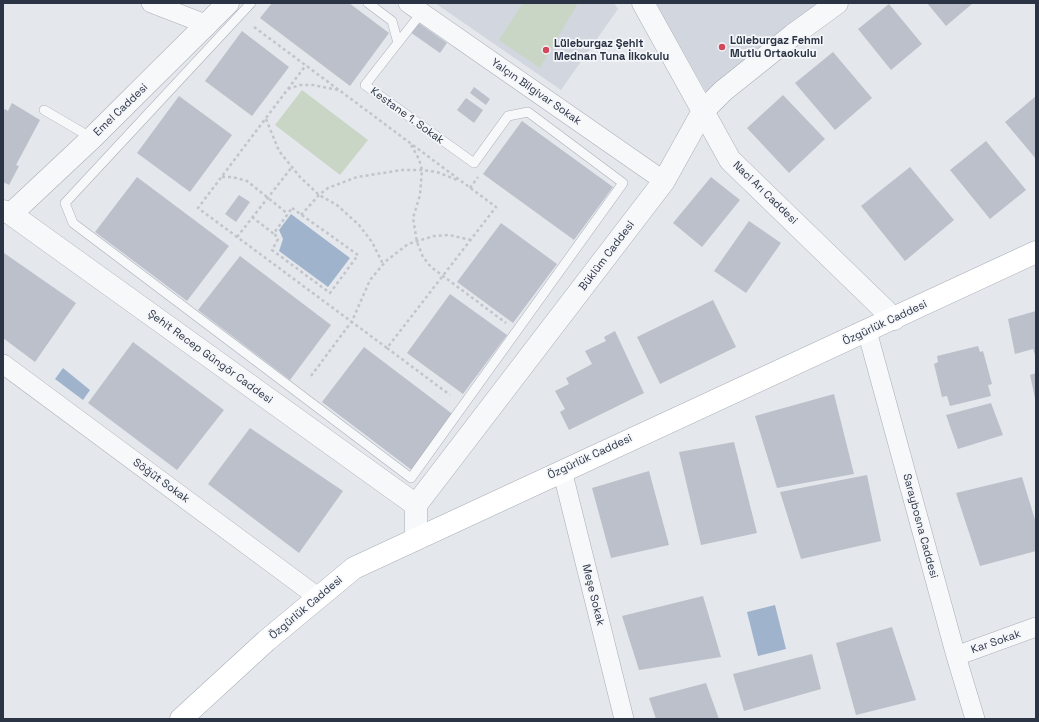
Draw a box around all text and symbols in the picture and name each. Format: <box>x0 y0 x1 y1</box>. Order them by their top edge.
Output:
place label: Lüleburgaz Fehmi Mutlu Ortaokulu <box>730 34 823 60</box>
place label: Lüleburgaz Şehit Mednan Tuna İlkokulu <box>554 37 669 63</box>
marker: Lüleburgaz Fehmi Mutlu Ortaokulu <box>717 42 727 52</box>
marker: Lüleburgaz Şehit Mednan Tuna İlkokulu <box>541 45 551 55</box>
street label: Yalçın Bilgivar Sokak <box>488 56 584 128</box>
street label: Emel Caddesi <box>91 81 151 139</box>
street label: Kestane 1. Sokak <box>368 85 446 147</box>
street label: Naci Arı Caddesi <box>730 159 800 227</box>
street label: Büklüm Caddesi <box>576 218 638 294</box>
street label: Özgürlük Caddesi <box>841 298 929 348</box>
street label: Şehit Recep Güngör Caddesi <box>145 307 275 407</box>
street label: Özgürlük Caddesi <box>546 432 634 482</box>
street label: Söğüt Sokak <box>130 456 192 506</box>
street label: Saraybosna Caddesi <box>900 472 940 580</box>
street label: Meşe Sokak <box>579 563 607 627</box>
street label: Özgürlük Caddesi <box>267 574 345 642</box>
street label: Kar Sokak <box>969 627 1023 657</box>

